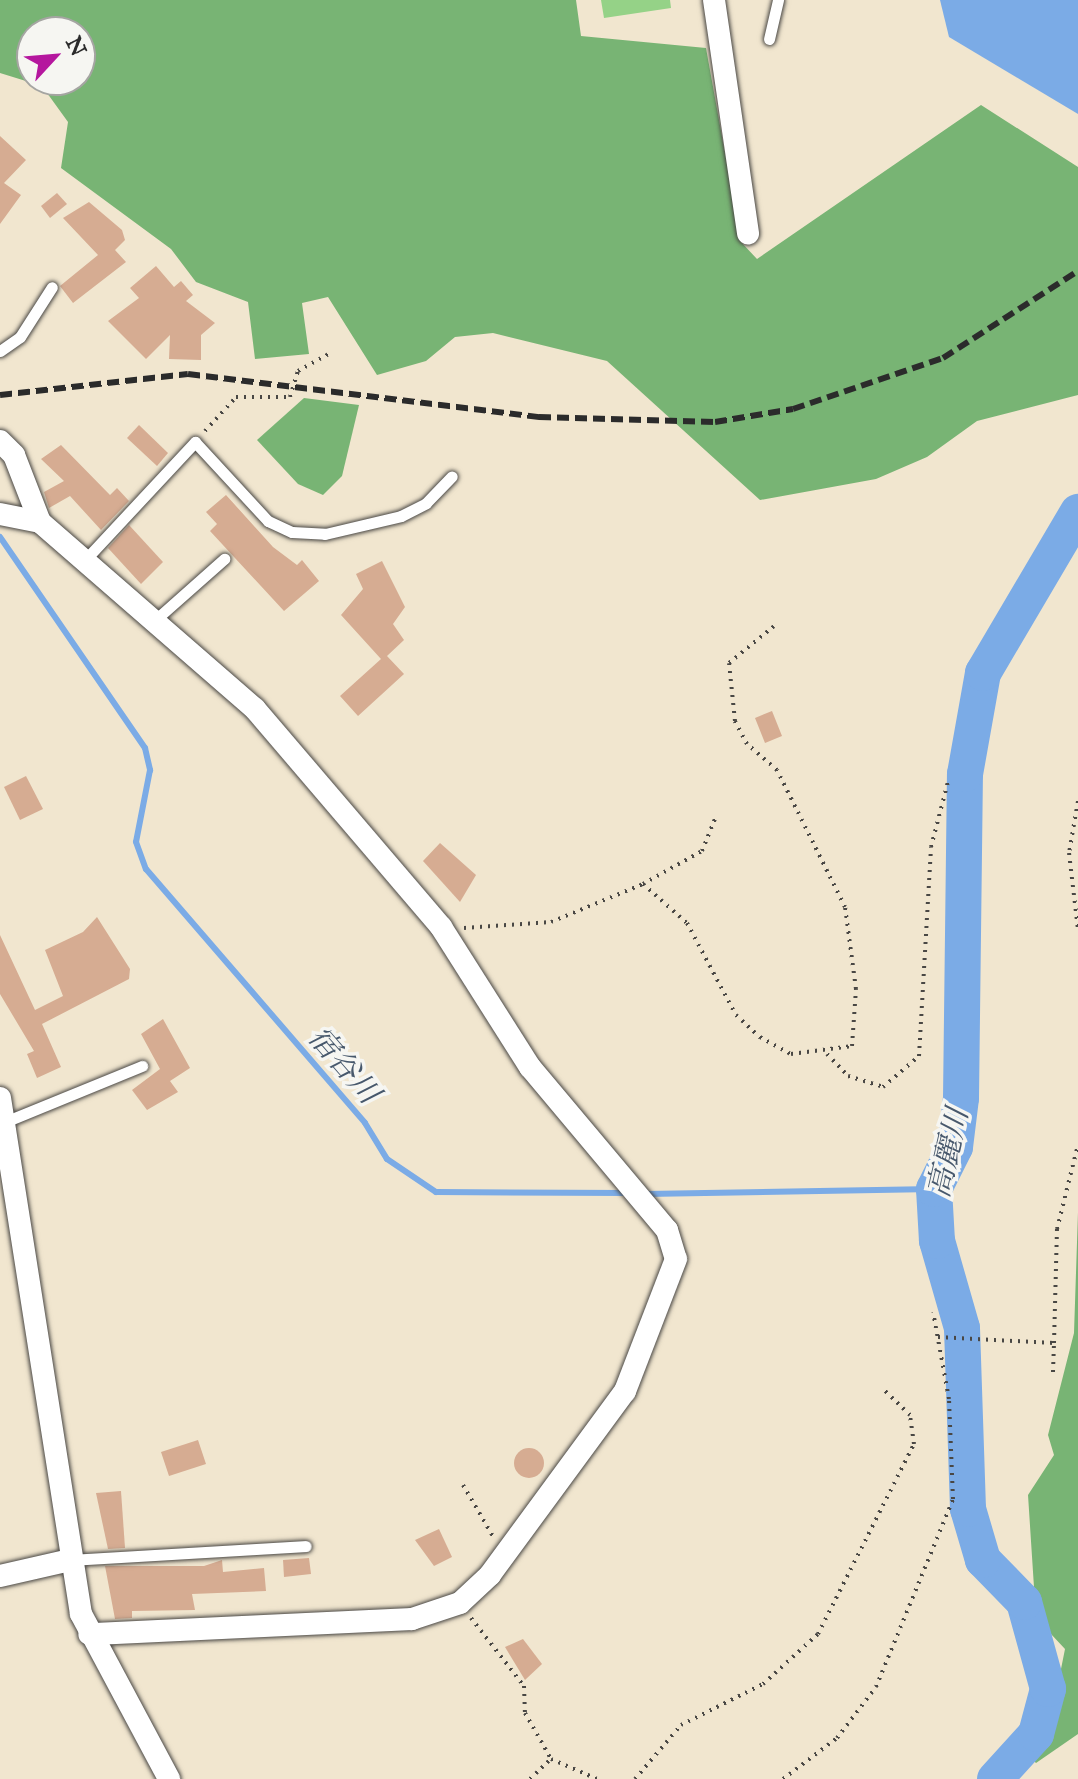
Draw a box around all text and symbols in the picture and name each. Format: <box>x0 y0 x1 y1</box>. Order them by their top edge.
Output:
north arrow <box>16 16 96 96</box>
text: N <box>60 32 92 60</box>
water label: 宿谷川 <box>301 1019 387 1111</box>
water label: 高麗川 <box>920 1105 976 1201</box>

